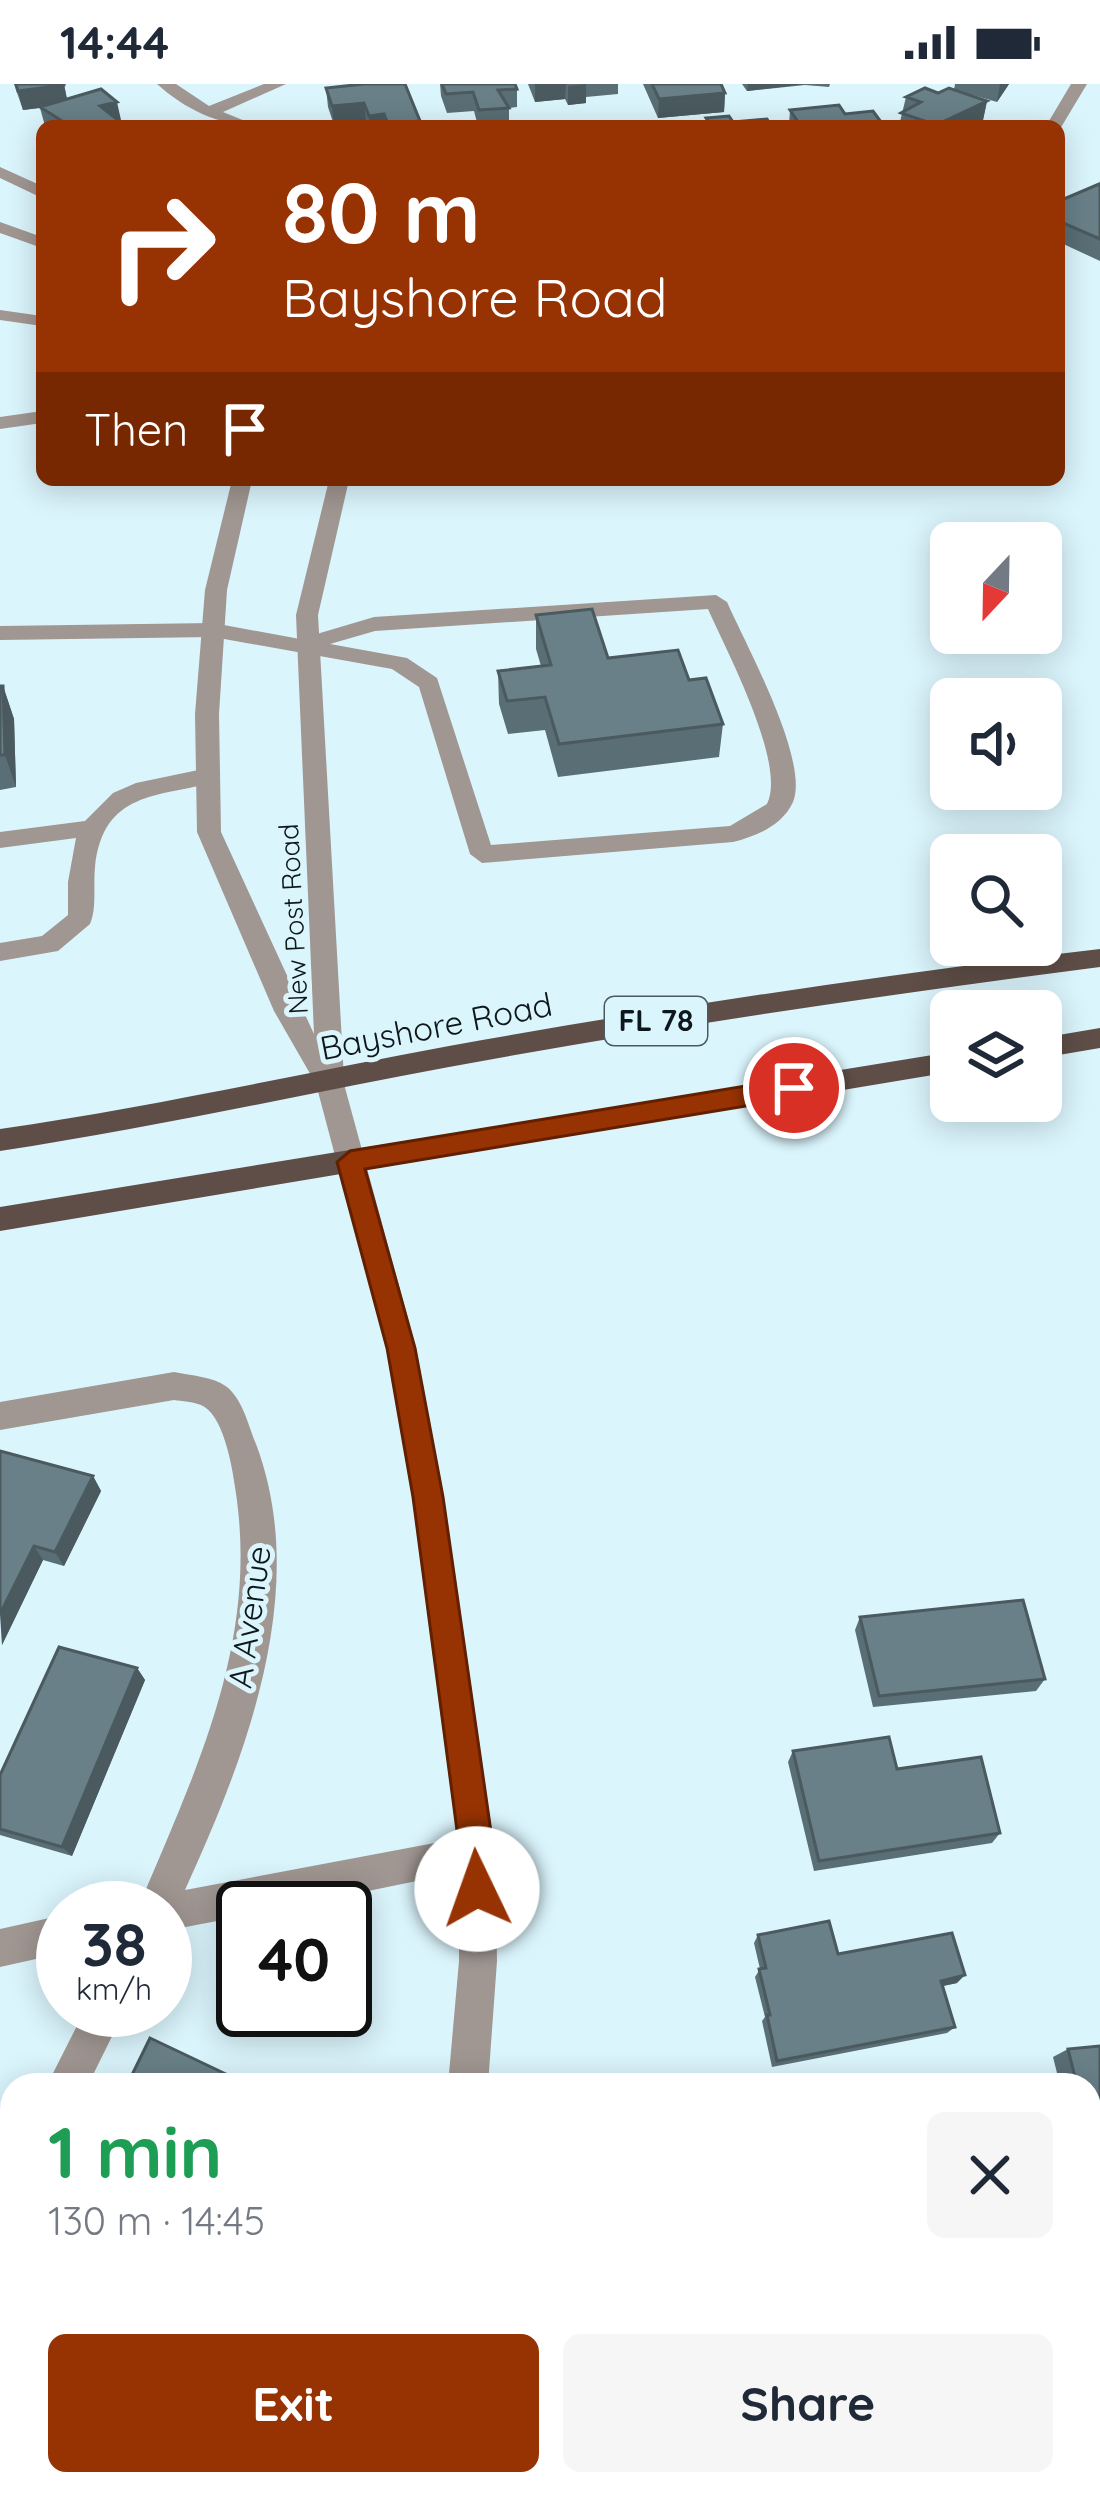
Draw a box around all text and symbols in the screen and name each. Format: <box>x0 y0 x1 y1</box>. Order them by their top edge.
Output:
text: 14:44 <box>60 14 169 70</box>
text: 80 m <box>282 159 481 264</box>
icon: right <box>84 168 240 324</box>
text: Bayshore Road <box>282 263 667 331</box>
icon: arrive <box>212 396 278 462</box>
text: Then <box>84 401 188 457</box>
north arrow <box>930 522 1062 654</box>
map controls <box>930 522 1062 1122</box>
button: sound <box>930 678 1062 810</box>
street label: New Post Road <box>271 823 315 1015</box>
button: search <box>930 834 1062 966</box>
street label: Bayshore Road <box>316 983 555 1068</box>
button: layers <box>930 990 1062 1122</box>
road number: FL 78 <box>605 997 707 1045</box>
pin <box>743 1037 845 1139</box>
icon: arrive <box>761 1055 827 1121</box>
street label: A Avenue <box>218 1543 279 1691</box>
position arrow <box>414 1826 540 1952</box>
speed limit sign: 40 <box>216 1881 372 2037</box>
text: 38 <box>81 1906 147 1981</box>
text: km/h <box>76 1970 152 2008</box>
text: 1 min <box>48 2106 222 2196</box>
button: close <box>927 2112 1053 2238</box>
text: 130 m · 14:45 <box>48 2196 265 2245</box>
button: Exit <box>48 2334 539 2472</box>
button: Share <box>563 2334 1053 2472</box>

